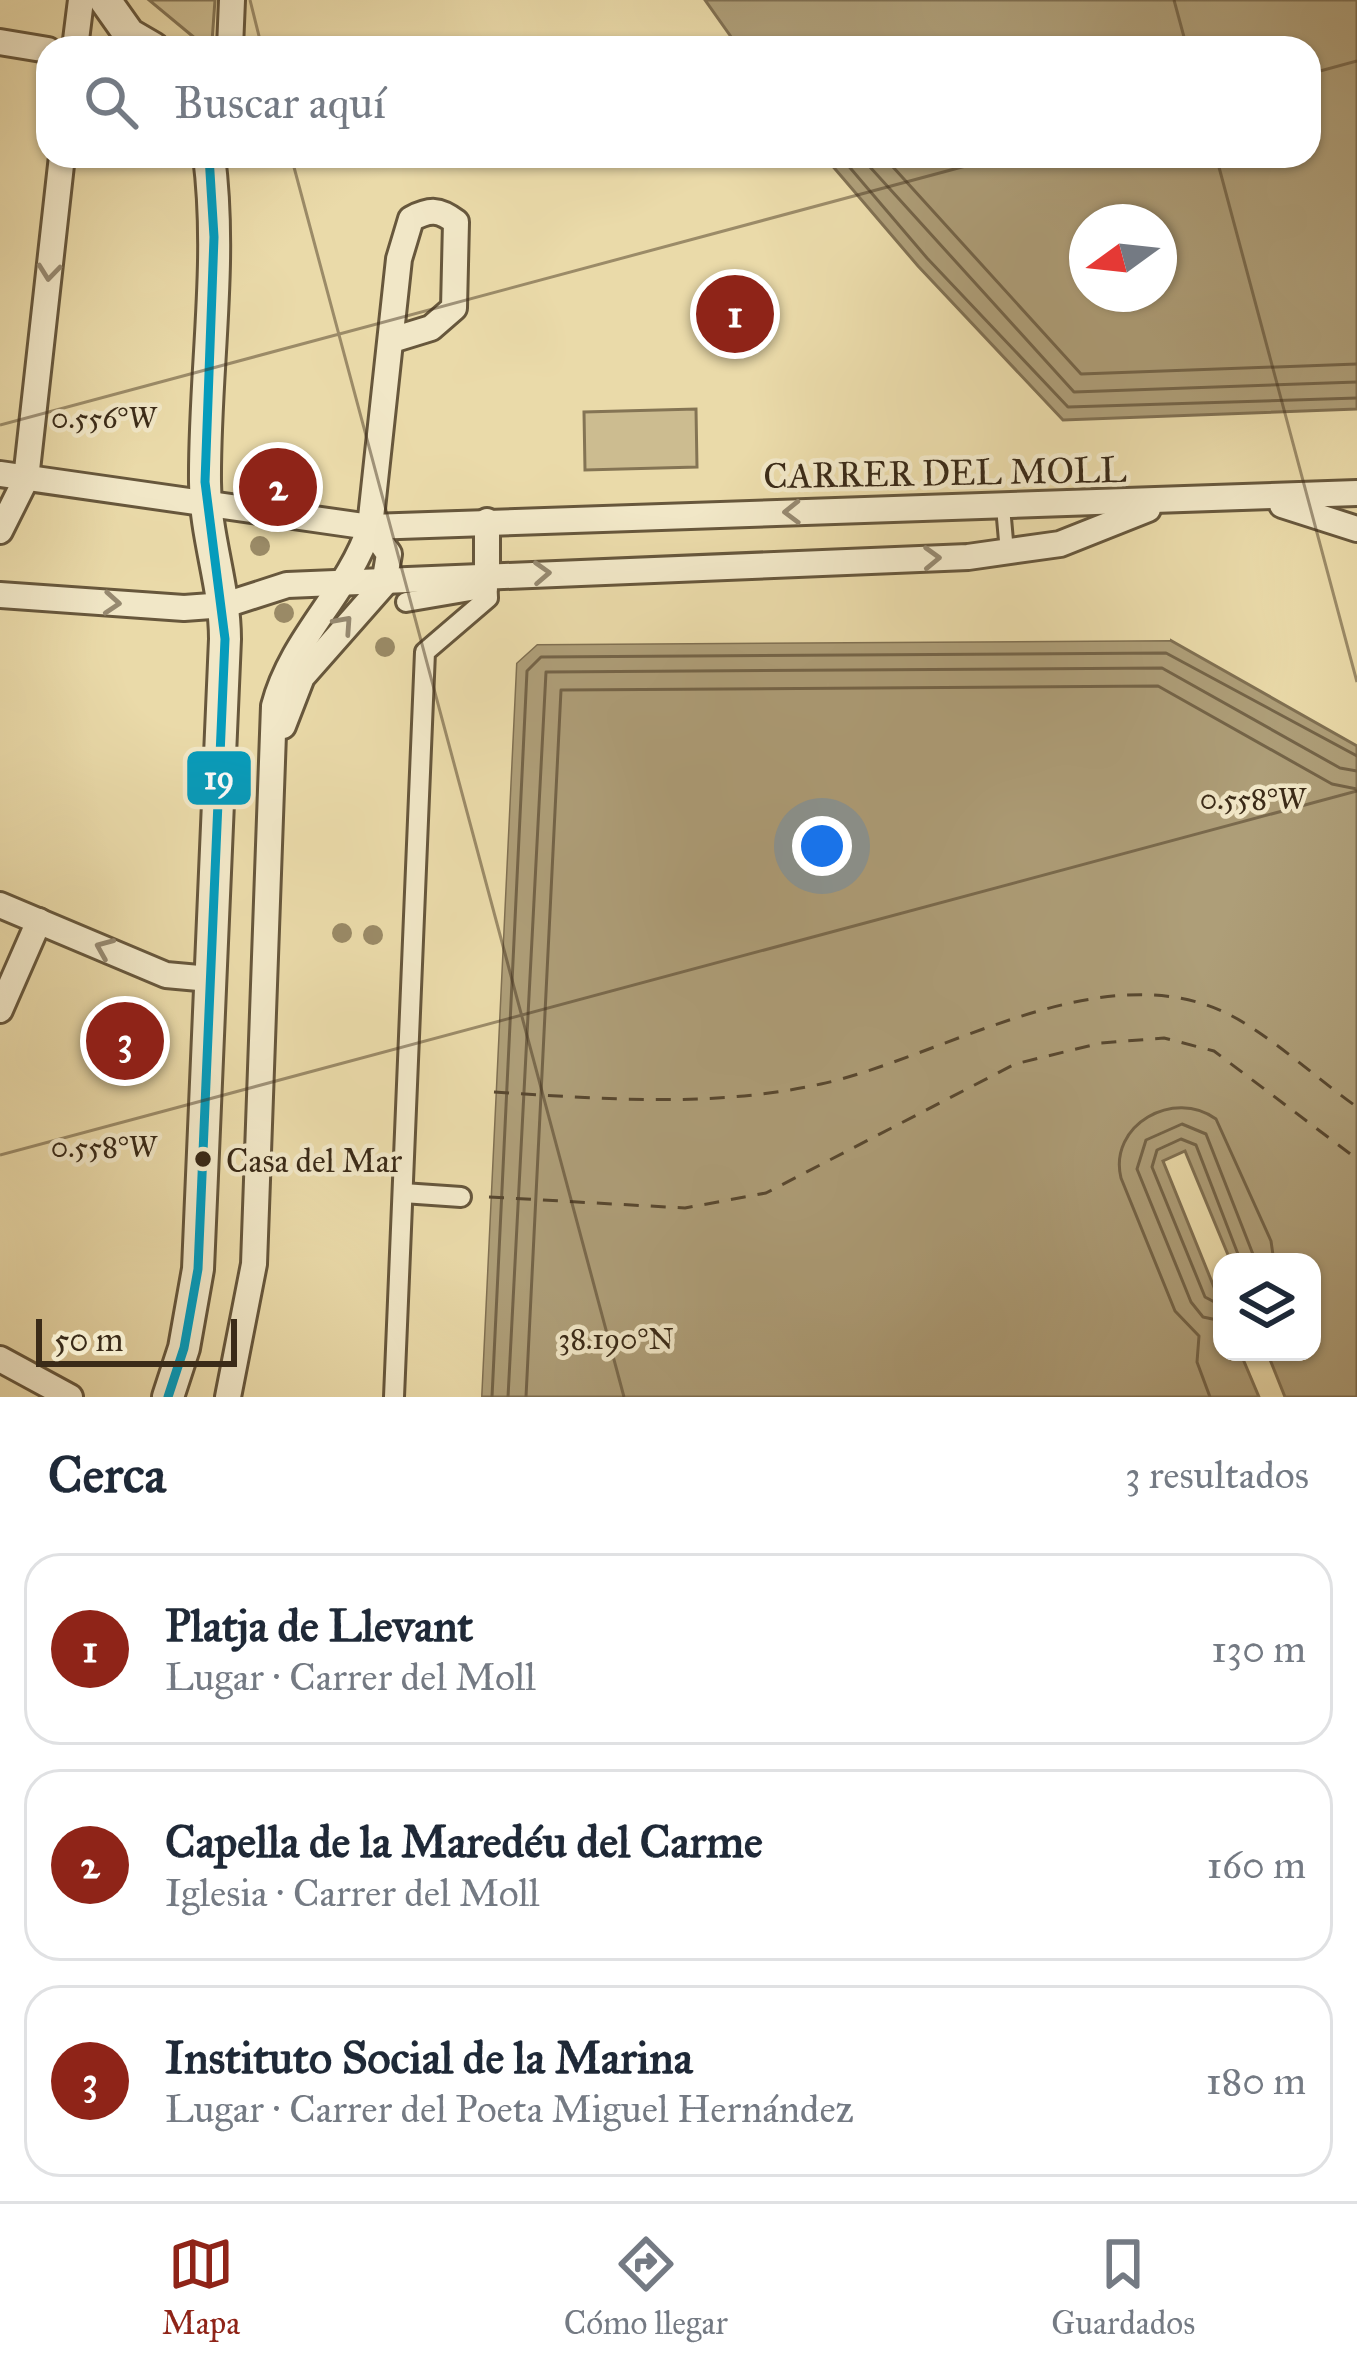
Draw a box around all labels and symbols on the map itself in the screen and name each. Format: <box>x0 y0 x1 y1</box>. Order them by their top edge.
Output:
north arrow <box>1069 204 1177 312</box>
one-way arrow <box>37 263 62 282</box>
pin: 1 <box>696 269 774 359</box>
text: 0.556°W <box>51 400 158 436</box>
pin: 2 <box>239 442 317 532</box>
street label: CARRER DEL MOLL <box>763 448 1127 498</box>
one-way arrow <box>782 498 801 524</box>
one-way arrow <box>923 545 942 571</box>
one-way arrow <box>533 560 552 586</box>
one-way arrow <box>103 589 122 615</box>
one-way arrow <box>330 617 352 638</box>
line badge: 19 <box>185 749 253 807</box>
text: 19 <box>204 758 234 799</box>
text: 0.558°W <box>1200 781 1308 817</box>
your location <box>792 816 852 876</box>
one-way arrow <box>94 939 116 963</box>
pin: 3 <box>86 996 164 1086</box>
text: 0.558°W <box>51 1129 159 1165</box>
place label: Casa del Mar <box>226 1141 403 1181</box>
marker: Casa del Mar <box>192 1148 214 1170</box>
scale bar <box>36 1313 237 1366</box>
text: 38.190°N <box>558 1321 674 1358</box>

